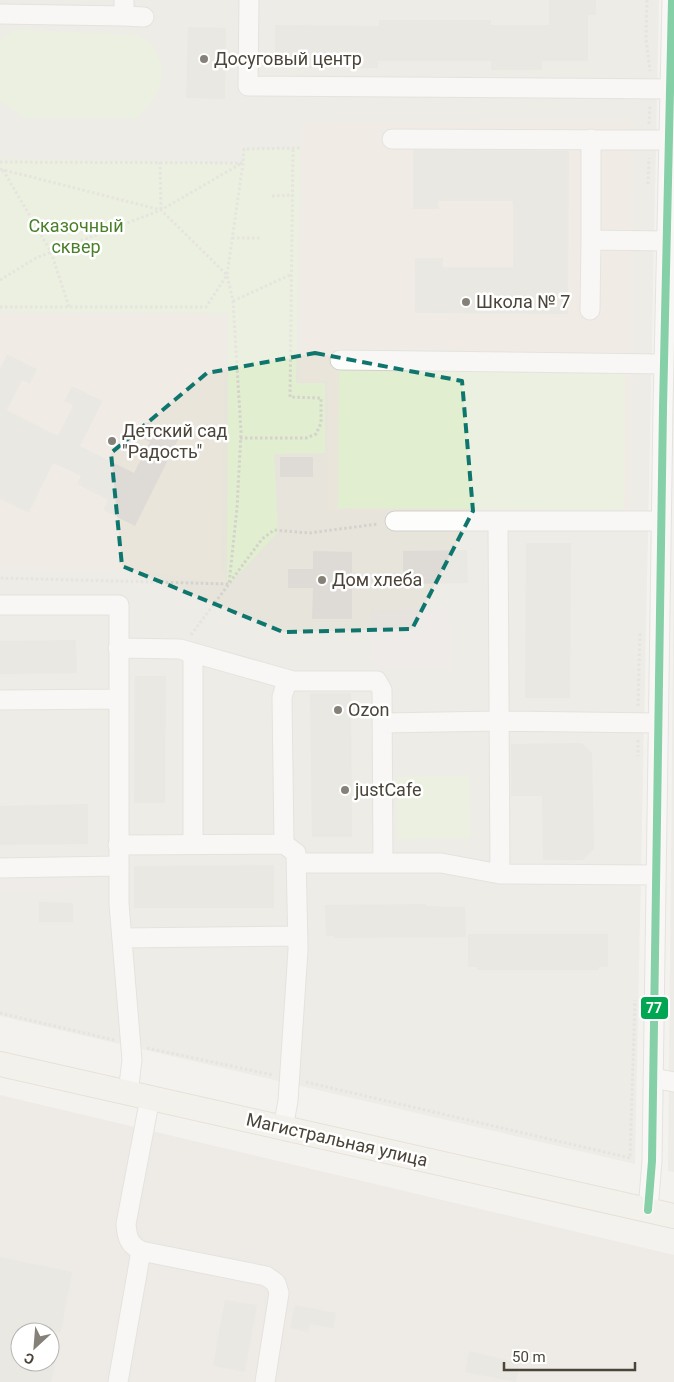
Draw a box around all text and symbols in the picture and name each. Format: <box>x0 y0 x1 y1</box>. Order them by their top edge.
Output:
place label: Досуговый центр <box>214 48 362 69</box>
marker: Досуговый центр <box>198 53 210 65</box>
park label: Сказочный сквер <box>28 215 124 257</box>
place label: Школа № 7 <box>476 291 570 312</box>
marker: Школа № 7 <box>460 296 472 308</box>
place label: Детский сад "Радость" <box>122 420 228 462</box>
marker: Детский сад "Радость" <box>106 435 118 447</box>
place label: Дом хлеба <box>332 569 422 590</box>
marker: Дом хлеба <box>316 574 328 586</box>
place label: Ozon <box>348 699 389 720</box>
marker: Ozon <box>332 704 344 716</box>
place label: justCafe <box>354 779 422 800</box>
marker: justCafe <box>339 784 351 796</box>
line badge: 77 <box>640 996 669 1020</box>
text: 77 <box>646 1000 662 1016</box>
street label: Магистральная улица <box>244 1108 430 1171</box>
north arrow <box>10 1322 60 1372</box>
scale bar <box>504 1340 635 1372</box>
text: 50 m <box>512 1348 546 1366</box>
text: С <box>22 1349 37 1368</box>

